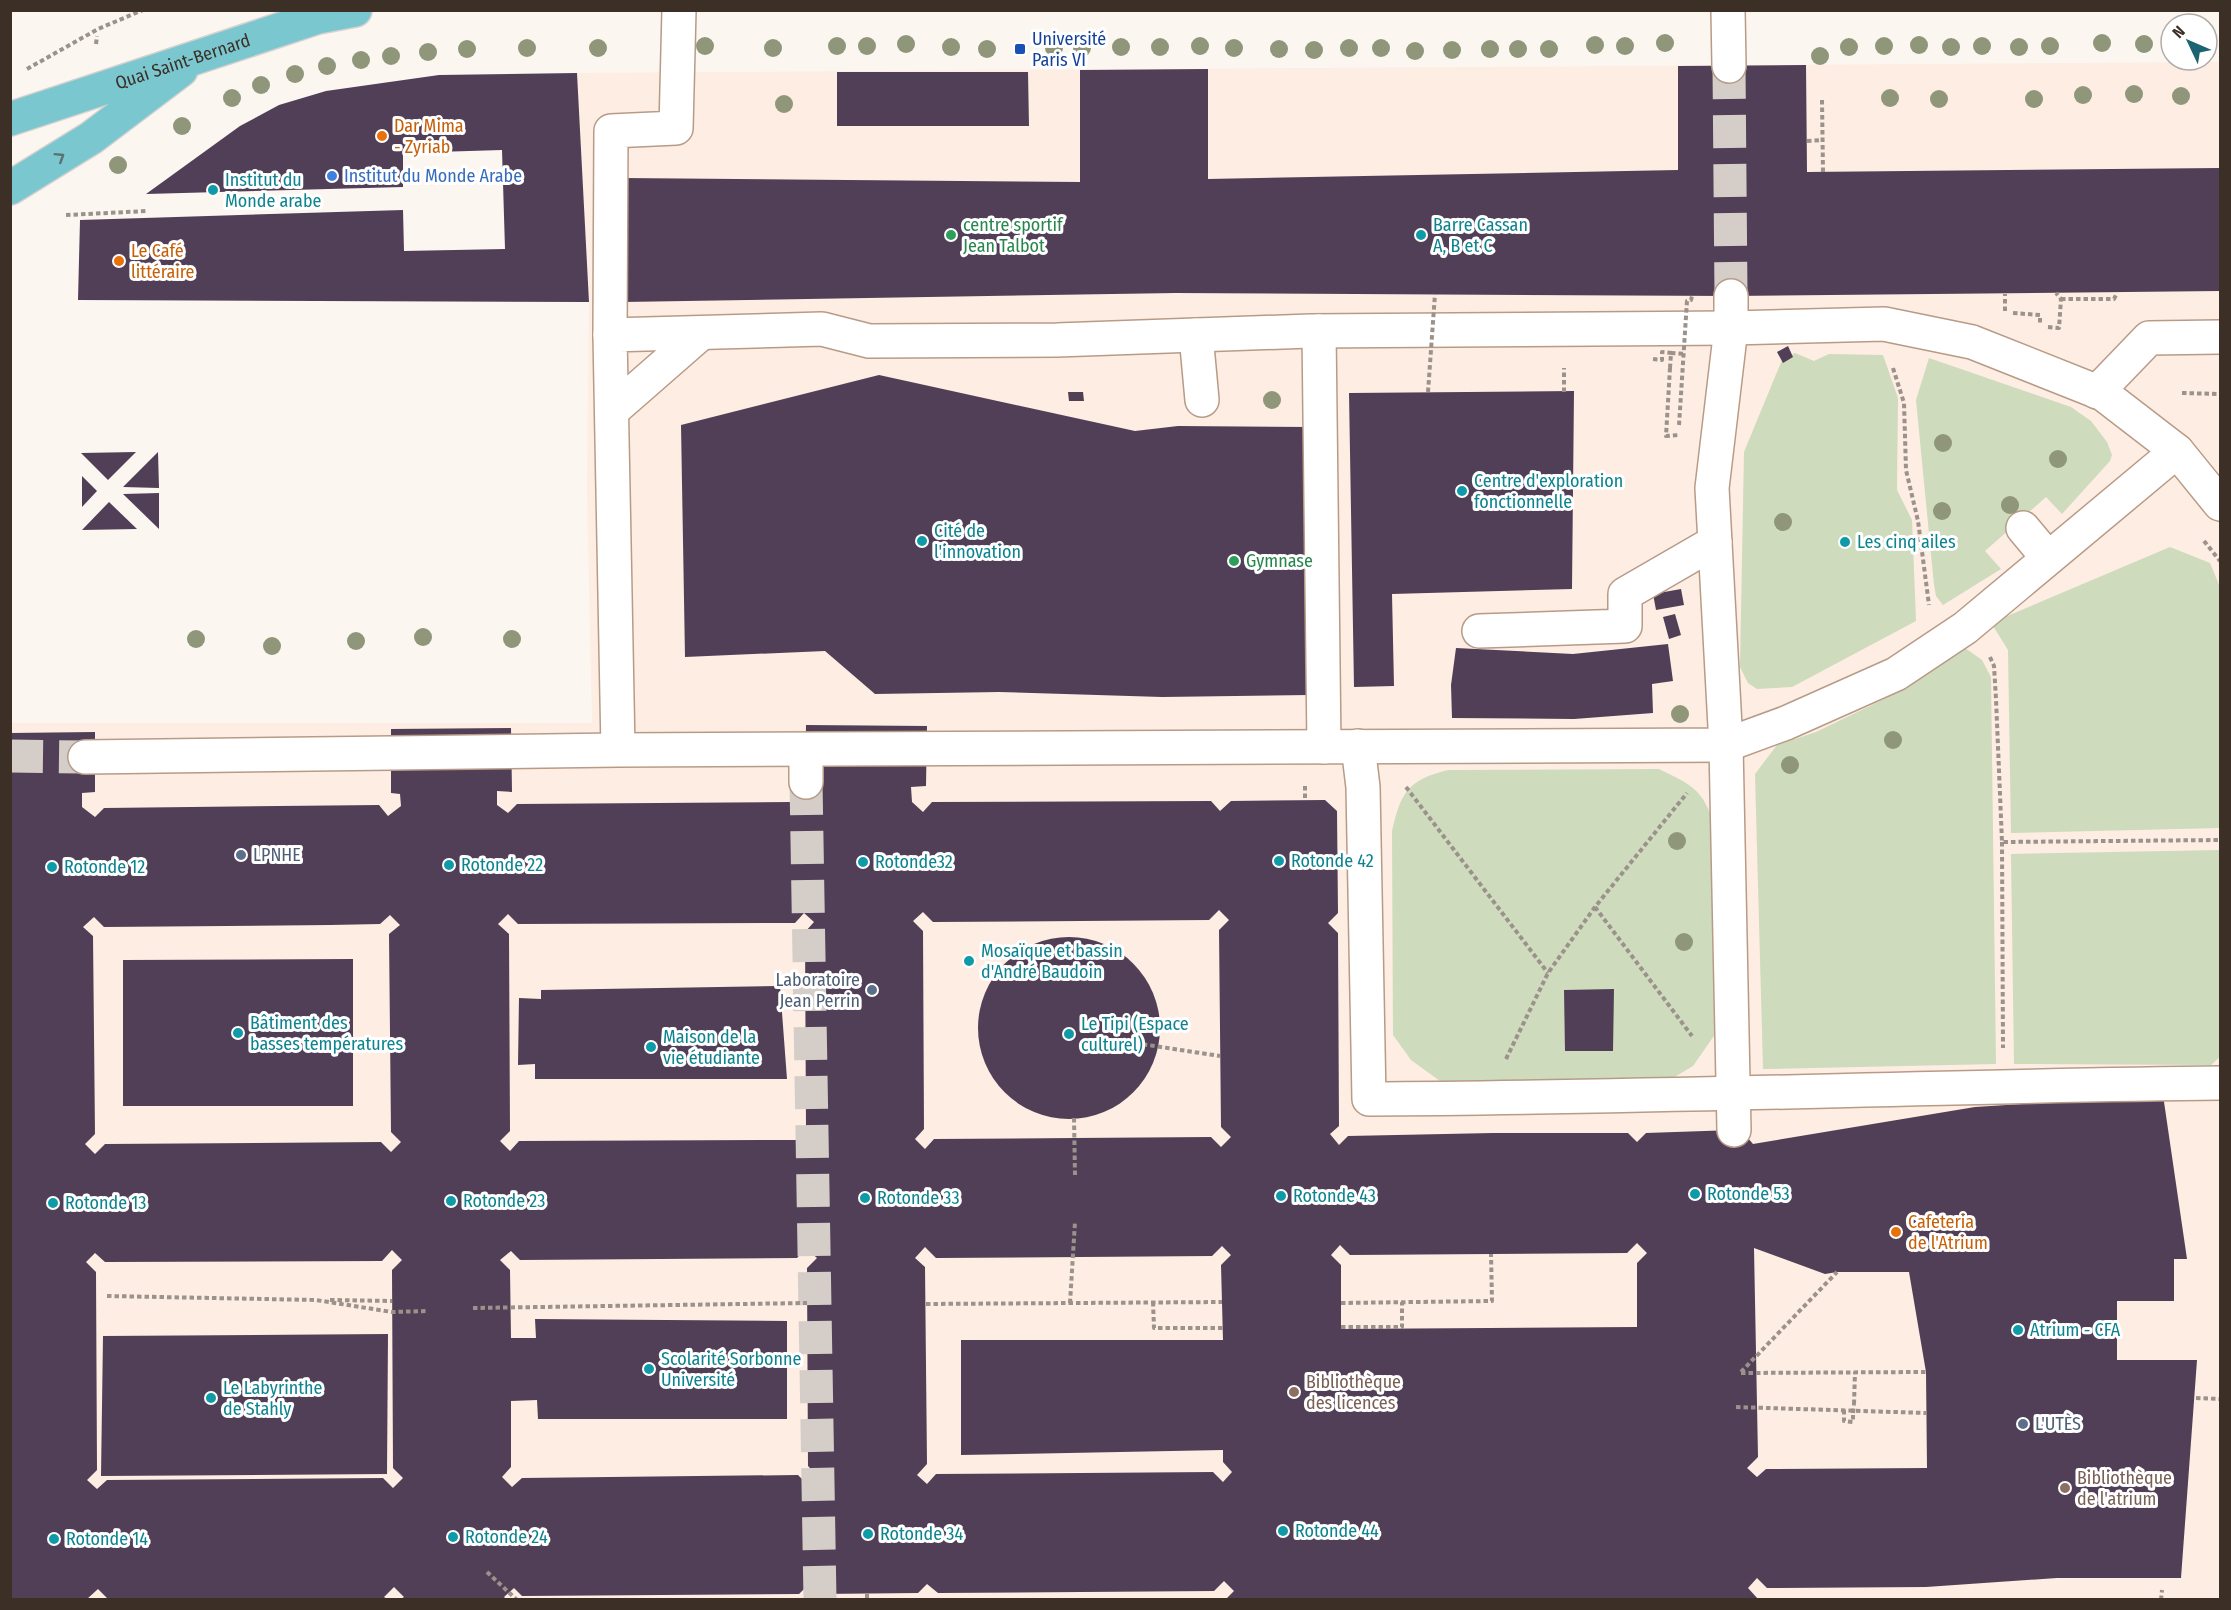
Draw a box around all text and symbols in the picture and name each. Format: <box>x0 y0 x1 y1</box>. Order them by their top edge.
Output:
north arrow <box>2159 12 2219 72</box>
text: N <box>2168 22 2189 42</box>
place label: Université Paris VI <box>1032 28 1106 71</box>
street label: Quai Saint-Bernard <box>112 29 253 94</box>
marker: Université Paris VI <box>1013 42 1027 56</box>
place label: Dar Mima - Zyriab <box>394 115 464 158</box>
marker: Dar Mima - Zyriab <box>375 129 389 143</box>
one-way arrow <box>54 153 64 165</box>
place label: Institut du Monde Arabe <box>344 165 522 187</box>
place label: Institut du Monde arabe <box>225 169 321 212</box>
marker: Institut du Monde Arabe <box>325 169 339 183</box>
marker: Institut du Monde arabe <box>206 183 220 197</box>
place label: centre sportif Jean Talbot <box>963 214 1064 257</box>
place label: Barre Cassan A, B et C <box>1433 214 1528 257</box>
marker: centre sportif Jean Talbot <box>944 228 958 242</box>
marker: Barre Cassan A, B et C <box>1414 228 1428 242</box>
place label: Le Café littéraire <box>131 240 195 283</box>
marker: Le Café littéraire <box>112 254 126 268</box>
place label: Centre d'exploration fonctionnelle <box>1474 470 1623 513</box>
marker: Centre d'exploration fonctionnelle <box>1455 484 1469 498</box>
place label: Cité de l'innovation <box>934 520 1021 563</box>
place label: Les cinq ailes <box>1857 531 1956 553</box>
marker: Cité de l'innovation <box>915 534 929 548</box>
marker: Les cinq ailes <box>1838 535 1852 549</box>
place label: Gymnase <box>1246 550 1313 572</box>
marker: Gymnase <box>1227 554 1241 568</box>
place label: LPNHE <box>253 844 301 866</box>
marker: LPNHE <box>234 848 248 862</box>
place label: Rotonde 42 <box>1291 850 1374 872</box>
place label: Rotonde32 <box>875 851 953 873</box>
place label: Rotonde 22 <box>461 854 543 876</box>
marker: Rotonde 42 <box>1272 854 1286 868</box>
marker: Rotonde32 <box>856 855 870 869</box>
place label: Rotonde 12 <box>64 856 145 878</box>
marker: Rotonde 22 <box>442 858 456 872</box>
marker: Rotonde 12 <box>45 860 59 874</box>
place label: Mosaïque et bassin d'André Baudoin <box>981 940 1123 983</box>
marker: Mosaïque et bassin d'André Baudoin <box>962 954 976 968</box>
place label: Laboratoire Jean Perrin <box>775 969 860 1012</box>
marker: Laboratoire Jean Perrin <box>865 983 879 997</box>
place label: Bâtiment des basses températures <box>250 1012 403 1055</box>
place label: Le Tipi (Espace culturel) <box>1081 1013 1189 1056</box>
marker: Bâtiment des basses températures <box>231 1026 245 1040</box>
place label: Maison de la vie étudiante <box>663 1026 760 1069</box>
marker: Le Tipi (Espace culturel) <box>1062 1027 1076 1041</box>
marker: Maison de la vie étudiante <box>644 1040 658 1054</box>
place label: Rotonde 53 <box>1707 1183 1790 1205</box>
place label: Rotonde 43 <box>1293 1185 1376 1207</box>
place label: Rotonde 33 <box>877 1187 960 1209</box>
marker: Rotonde 53 <box>1688 1187 1702 1201</box>
marker: Rotonde 43 <box>1274 1189 1288 1203</box>
place label: Rotonde 23 <box>463 1190 545 1212</box>
marker: Rotonde 33 <box>858 1191 872 1205</box>
place label: Rotonde 13 <box>65 1192 147 1214</box>
marker: Rotonde 23 <box>444 1194 458 1208</box>
marker: Rotonde 13 <box>46 1196 60 1210</box>
place label: Cafeteria de l'Atrium <box>1908 1211 1988 1254</box>
marker: Cafeteria de l'Atrium <box>1889 1225 1903 1239</box>
place label: Atrium - CFA <box>2030 1319 2121 1341</box>
marker: Atrium - CFA <box>2011 1323 2025 1337</box>
place label: Scolarité Sorbonne Université <box>661 1348 801 1391</box>
marker: Scolarité Sorbonne Université <box>642 1362 656 1376</box>
place label: Bibliothèque des licences <box>1306 1371 1401 1414</box>
place label: Le Labyrinthe de Stahly <box>223 1377 323 1420</box>
marker: Bibliothèque des licences <box>1287 1385 1301 1399</box>
marker: Le Labyrinthe de Stahly <box>204 1391 218 1405</box>
place label: L'UTÈS <box>2035 1412 2081 1435</box>
marker: L'UTÈS <box>2016 1417 2030 1431</box>
place label: Bibliothèque de l'atrium <box>2077 1467 2172 1510</box>
marker: Bibliothèque de l'atrium <box>2058 1481 2072 1495</box>
place label: Rotonde 44 <box>1295 1520 1379 1542</box>
place label: Rotonde 34 <box>880 1523 963 1545</box>
marker: Rotonde 44 <box>1276 1524 1290 1538</box>
place label: Rotonde 24 <box>465 1526 548 1548</box>
marker: Rotonde 34 <box>861 1527 875 1541</box>
place label: Rotonde 14 <box>66 1528 148 1550</box>
marker: Rotonde 24 <box>446 1530 460 1544</box>
marker: Rotonde 14 <box>47 1532 61 1546</box>

